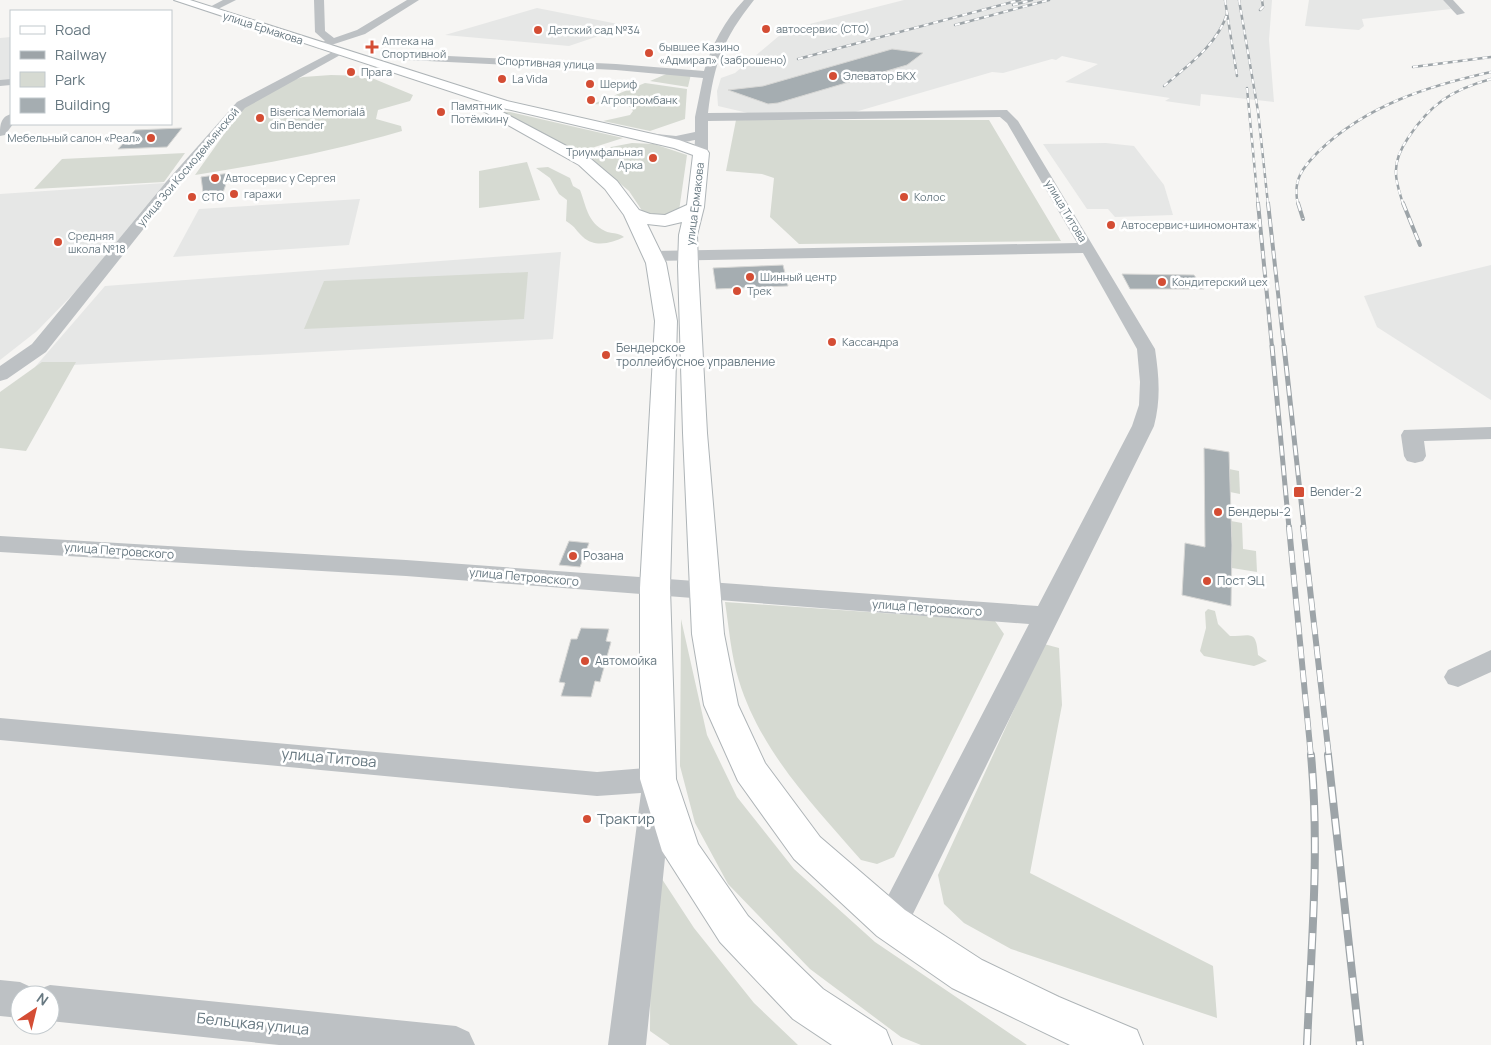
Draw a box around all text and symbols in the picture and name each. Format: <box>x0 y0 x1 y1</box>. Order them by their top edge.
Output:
street label: улица Ермакова <box>221 7 305 48</box>
legend <box>10 10 172 125</box>
text: Road <box>55 19 91 40</box>
place label: автосервис (СТО) <box>776 21 870 36</box>
place label: Детский сад №34 <box>548 22 640 37</box>
marker: автосервис (СТО) <box>760 23 772 35</box>
marker: Детский сад №34 <box>532 24 544 36</box>
place label: Аптека на Спортивной <box>382 33 446 61</box>
place label: бывшее Казино «Адмирал» (заброшено) <box>659 39 787 67</box>
marker: Аптека на Спортивной <box>366 41 378 53</box>
text: Railway <box>55 44 107 65</box>
marker: бывшее Казино «Адмирал» (заброшено) <box>643 47 655 59</box>
street label: Спортивная улица <box>497 52 595 73</box>
place label: Прага <box>361 64 392 79</box>
marker: Прага <box>345 66 357 78</box>
place label: Элеватор БКХ <box>843 68 916 83</box>
text: Park <box>55 69 85 90</box>
marker: Элеватор БКХ <box>827 70 839 82</box>
place label: La Vida <box>512 71 548 86</box>
marker: La Vida <box>496 73 508 85</box>
place label: Шериф <box>600 76 637 91</box>
marker: Шериф <box>584 78 596 90</box>
place label: Агропромбанк <box>601 92 678 107</box>
text: Building <box>55 94 110 115</box>
marker: Агропромбанк <box>585 94 597 106</box>
place label: Памятник Потёмкину <box>451 98 509 126</box>
street label: улица Зои Космодемьянской <box>133 104 242 229</box>
place label: Biserica Memorială din Bender <box>270 104 365 132</box>
marker: Памятник Потёмкину <box>435 106 447 118</box>
marker: Biserica Memorială din Bender <box>254 112 266 124</box>
place label: Мебельный салон «Реал» <box>7 130 141 145</box>
marker: Мебельный салон «Реал» <box>145 132 157 144</box>
place label: Триумфальная Арка <box>566 144 643 172</box>
marker: Триумфальная Арка <box>647 152 659 164</box>
street label: улица Ермакова <box>682 162 707 246</box>
place label: Автосервис у Сергея <box>225 170 336 185</box>
marker: Автосервис у Сергея <box>209 172 221 184</box>
street label: улица Титова <box>1042 177 1091 245</box>
place label: гаражи <box>244 186 282 201</box>
marker: гаражи <box>228 188 240 200</box>
place label: СТО <box>202 189 224 204</box>
place label: Колос <box>914 189 946 204</box>
marker: СТО <box>186 191 198 203</box>
marker: Колос <box>898 191 910 203</box>
place label: Автосервис+шиномонтаж <box>1121 217 1257 232</box>
marker: Автосервис+шиномонтаж <box>1105 219 1117 231</box>
place label: Средняя школа №18 <box>68 228 126 256</box>
marker: Средняя школа №18 <box>52 236 64 248</box>
place label: Шинный центр <box>760 269 837 284</box>
marker: Шинный центр <box>744 271 756 283</box>
place label: Кондитерский цех <box>1172 274 1268 289</box>
marker: Кондитерский цех <box>1156 276 1168 288</box>
place label: Трек <box>747 283 772 298</box>
marker: Трек <box>731 285 743 297</box>
place label: Кассандра <box>842 334 898 349</box>
marker: Кассандра <box>826 336 838 348</box>
place label: Бендерское троллейбусное управление <box>616 339 775 370</box>
marker: Бендерское троллейбусное управление <box>600 349 612 361</box>
place label: Bender-2 <box>1310 483 1362 500</box>
marker: Bender-2 <box>1292 485 1306 499</box>
place label: Бендеры-2 <box>1228 503 1291 520</box>
marker: Бендеры-2 <box>1212 506 1224 518</box>
street label: улица Петровского <box>63 538 175 563</box>
place label: Розана <box>583 547 624 564</box>
marker: Розана <box>567 550 579 562</box>
street label: улица Петровского <box>468 563 580 590</box>
place label: Пост ЭЦ <box>1217 572 1265 589</box>
marker: Пост ЭЦ <box>1201 575 1213 587</box>
street label: улица Петровского <box>871 595 983 620</box>
place label: Автомойка <box>595 652 657 669</box>
marker: Автомойка <box>579 655 591 667</box>
street label: улица Титова <box>281 743 378 772</box>
place label: Трактир <box>597 808 655 829</box>
marker: Трактир <box>581 813 593 825</box>
north arrow <box>10 985 60 1035</box>
text: N <box>33 988 52 1010</box>
street label: Бельцкая улица <box>196 1007 310 1040</box>

